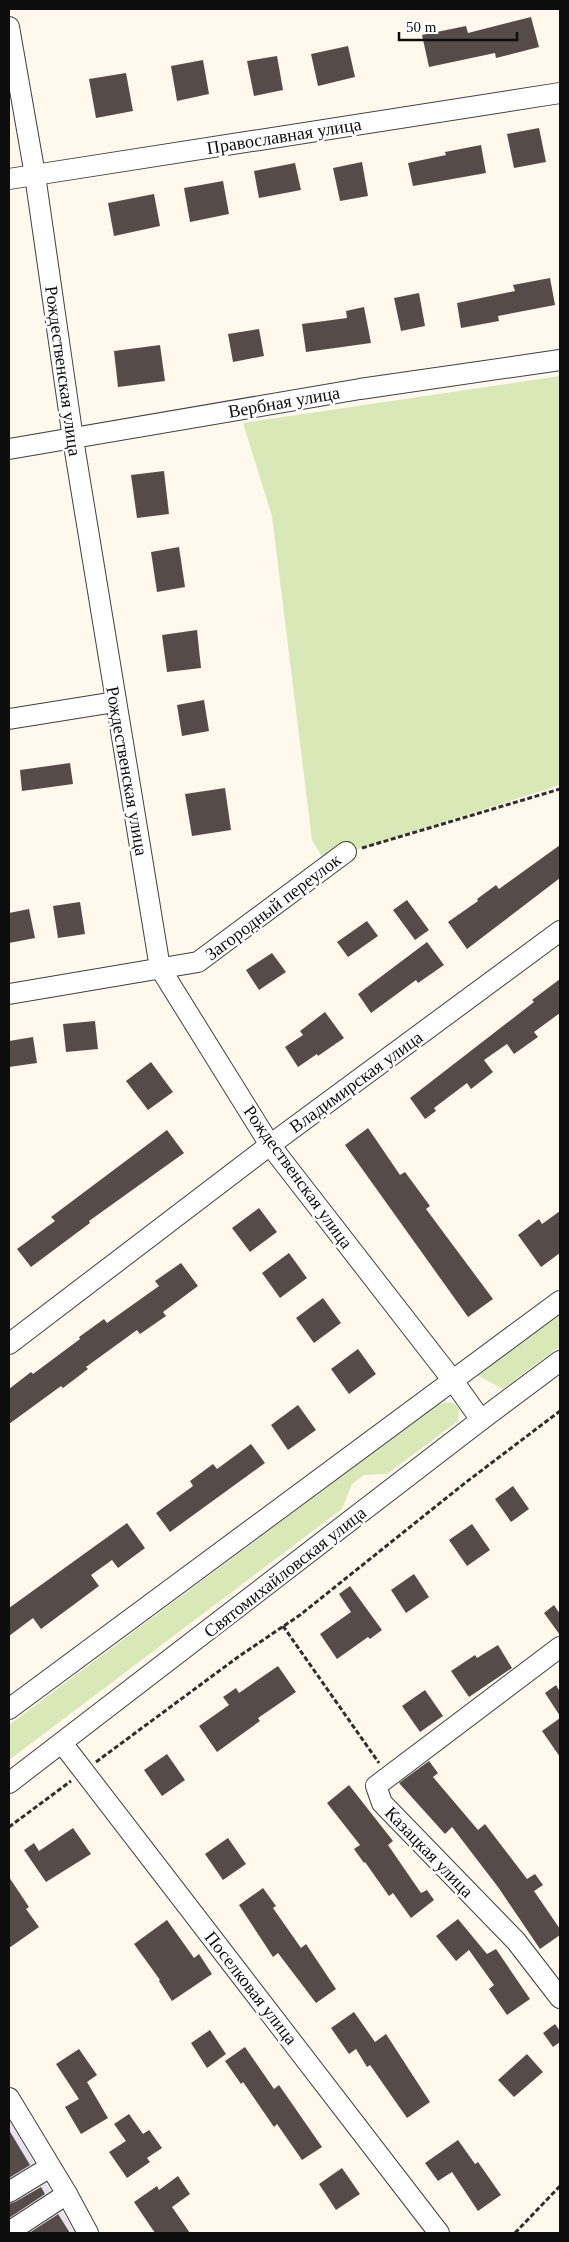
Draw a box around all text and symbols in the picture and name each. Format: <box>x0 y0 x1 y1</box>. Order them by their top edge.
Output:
scale bar <box>399 10 516 42</box>
text: 50 m <box>406 19 437 35</box>
street label: Православная улица <box>205 114 363 158</box>
street label: Рождественская улица <box>41 285 85 457</box>
street label: Вербная улица <box>227 382 341 422</box>
street label: Рождественская улица <box>102 685 152 857</box>
street label: Загородный переулок <box>201 849 345 964</box>
street label: Владимирская улица <box>286 1027 426 1137</box>
street label: Рождественская улица <box>239 1102 357 1252</box>
street label: Святомихайловская улица <box>200 1502 370 1642</box>
street label: Казацкая улица <box>381 1803 477 1901</box>
street label: Поселковая улица <box>201 1927 301 2049</box>

